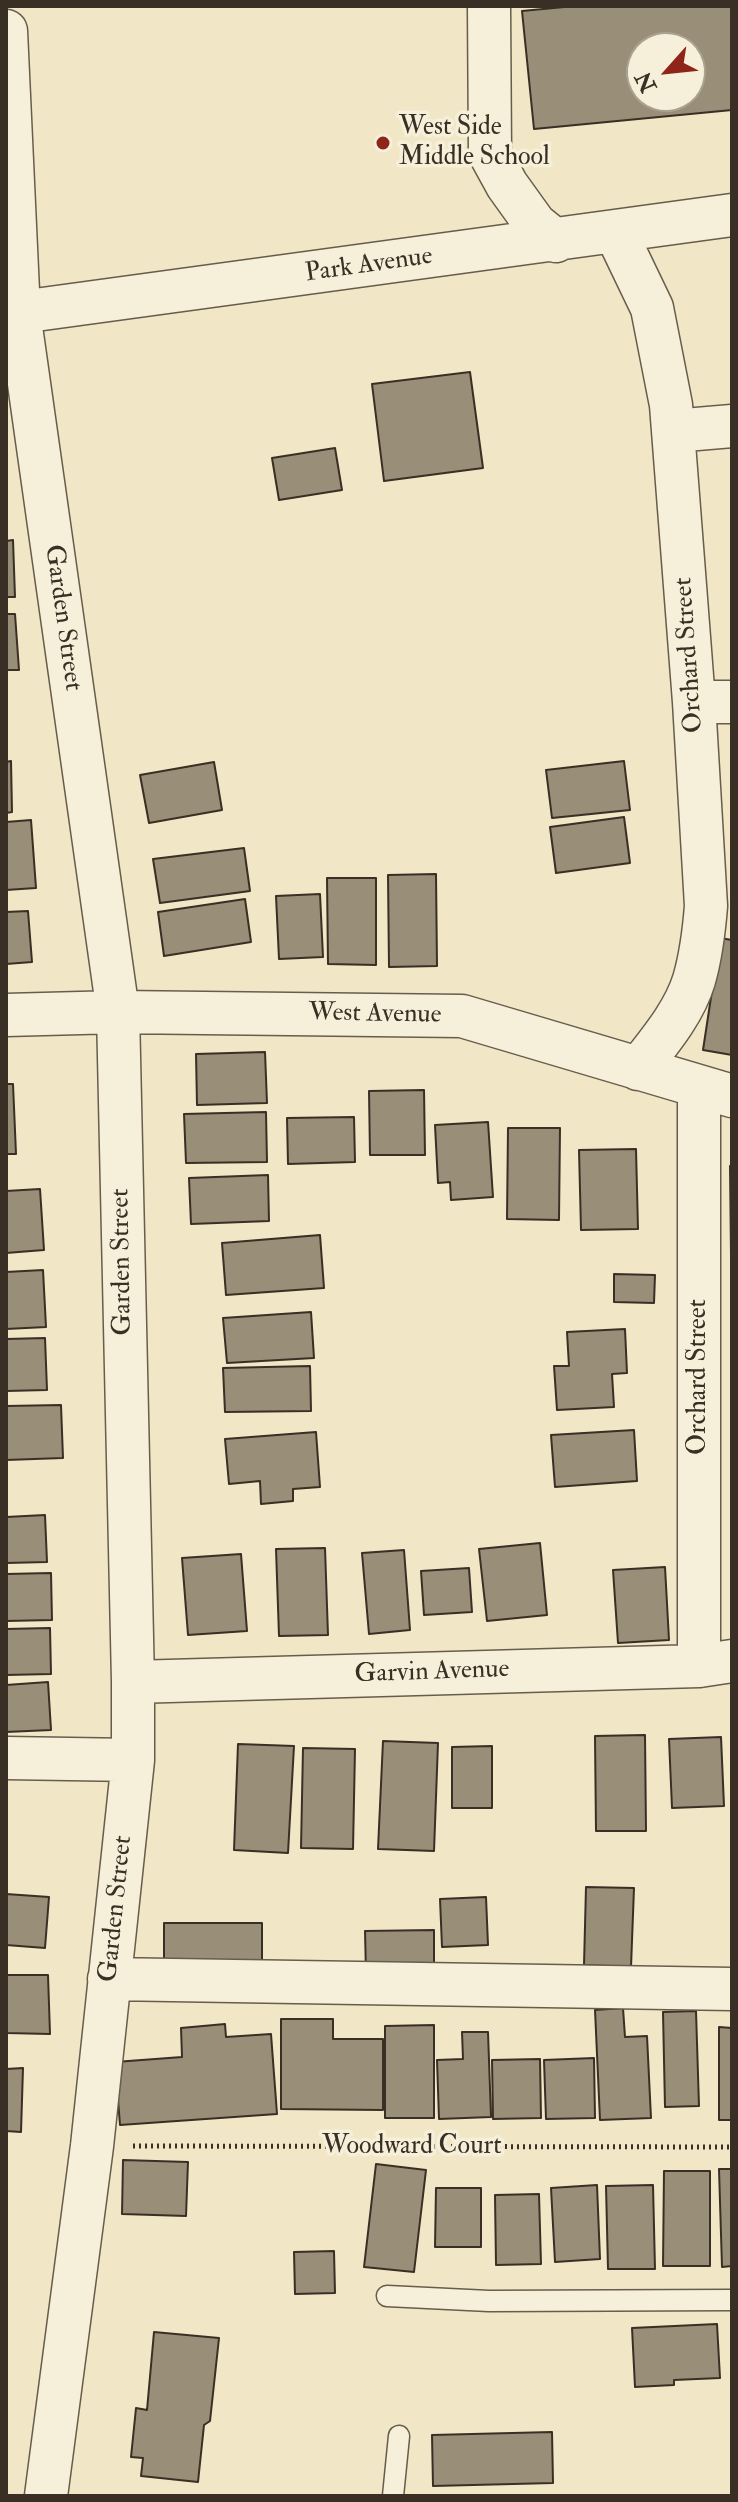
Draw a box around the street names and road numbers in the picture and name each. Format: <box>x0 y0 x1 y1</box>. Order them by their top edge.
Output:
street label: Park Avenue <box>303 242 435 290</box>
street label: Garden Street <box>36 543 88 693</box>
street label: Orchard Street <box>669 576 711 734</box>
street label: West Avenue <box>308 998 442 1032</box>
street label: Garden Street <box>106 1188 140 1336</box>
street label: Orchard Street <box>683 1299 715 1455</box>
street label: Garvin Avenue <box>354 1655 510 1691</box>
street label: Garden Street <box>94 1834 140 1984</box>
street label: Woodward Court <box>322 2131 502 2163</box>

